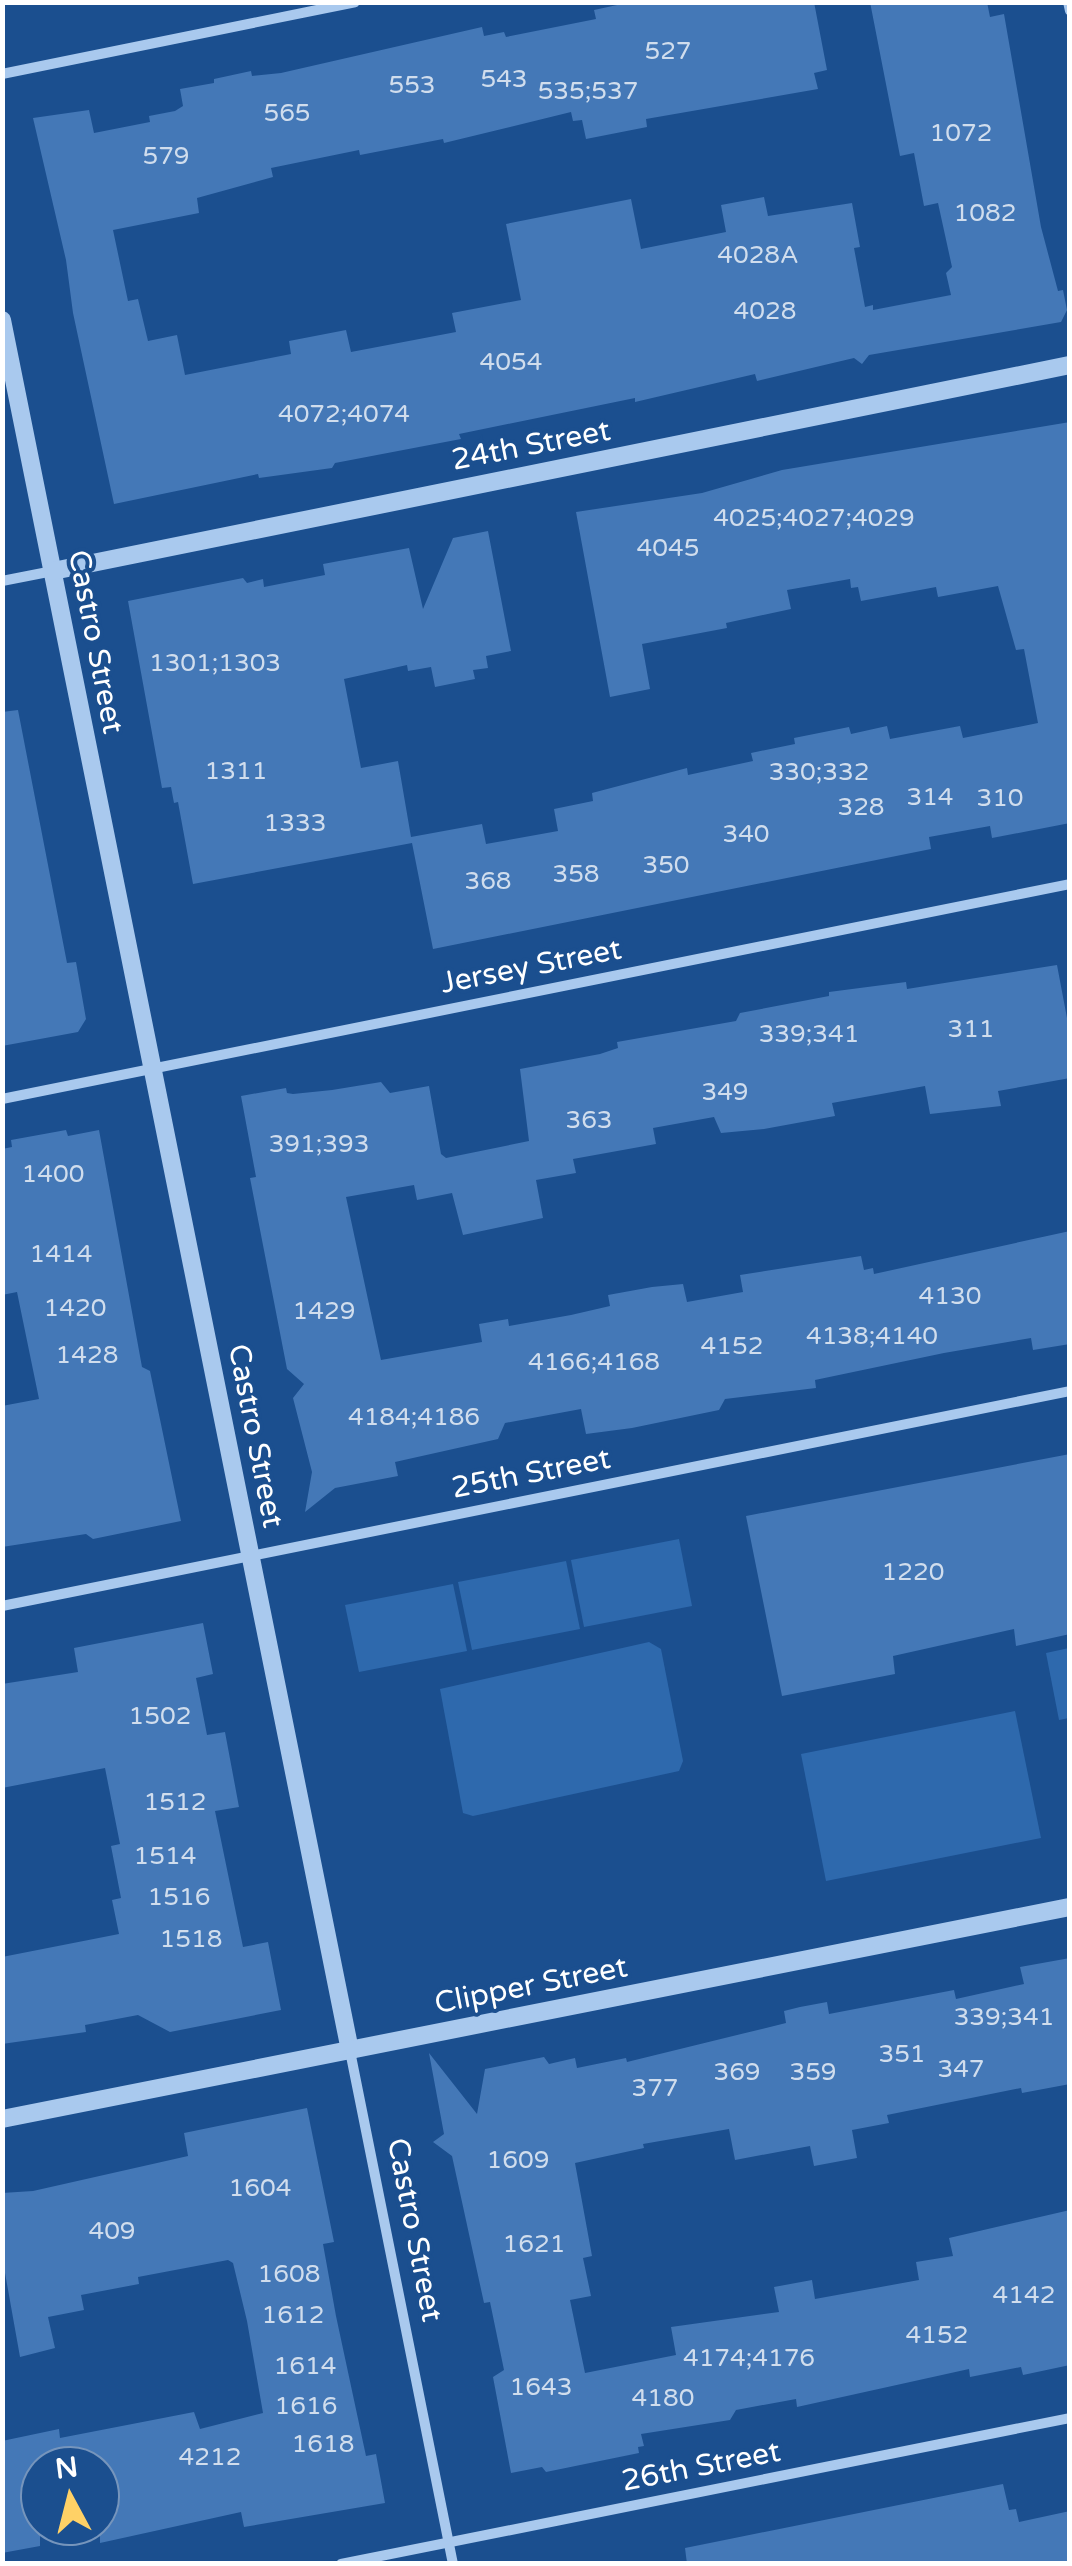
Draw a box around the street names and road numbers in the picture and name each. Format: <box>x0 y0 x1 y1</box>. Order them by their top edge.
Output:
street label: 24th Street <box>449 413 613 479</box>
street label: Castro Street <box>60 547 130 737</box>
street label: Jersey Street <box>438 932 624 1002</box>
street label: Castro Street <box>220 1341 290 1531</box>
street label: 25th Street <box>449 1441 613 1507</box>
street label: Clipper Street <box>432 1950 630 2022</box>
street label: Castro Street <box>379 2135 449 2325</box>
street label: 26th Street <box>619 2434 783 2500</box>

